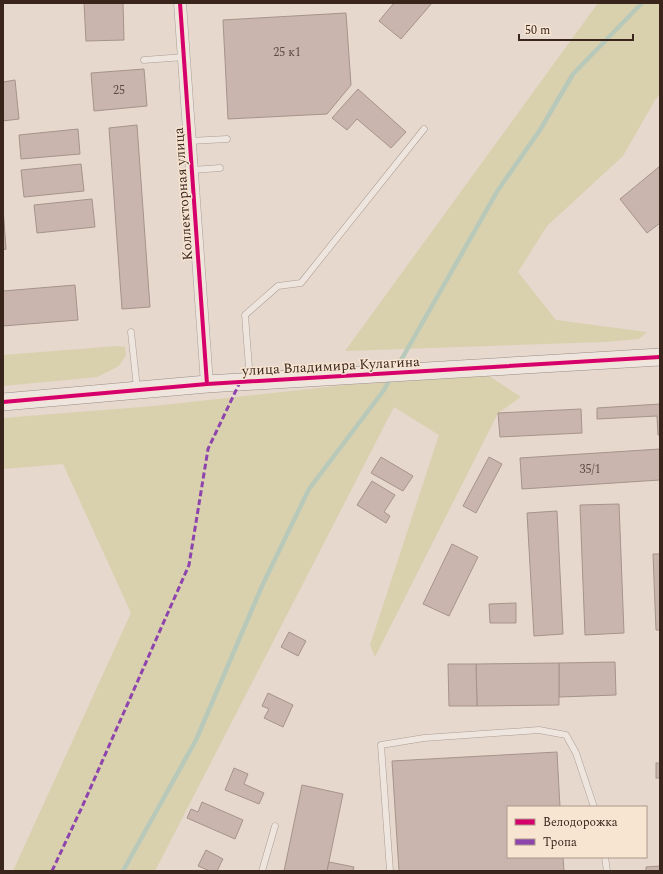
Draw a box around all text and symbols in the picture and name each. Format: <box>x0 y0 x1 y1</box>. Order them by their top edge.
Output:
scale bar <box>519 16 633 42</box>
text: 50 m <box>525 21 550 40</box>
house number: 25 к1 <box>273 43 301 62</box>
house number: 25 <box>113 81 125 100</box>
street label: Коллекторная улица <box>168 127 198 261</box>
street label: улица Владимира Кулагина <box>241 351 421 381</box>
house number: 35/1 <box>579 460 601 479</box>
legend <box>507 806 647 858</box>
text: Велодорожка <box>543 813 618 832</box>
text: Тропа <box>543 833 577 852</box>

